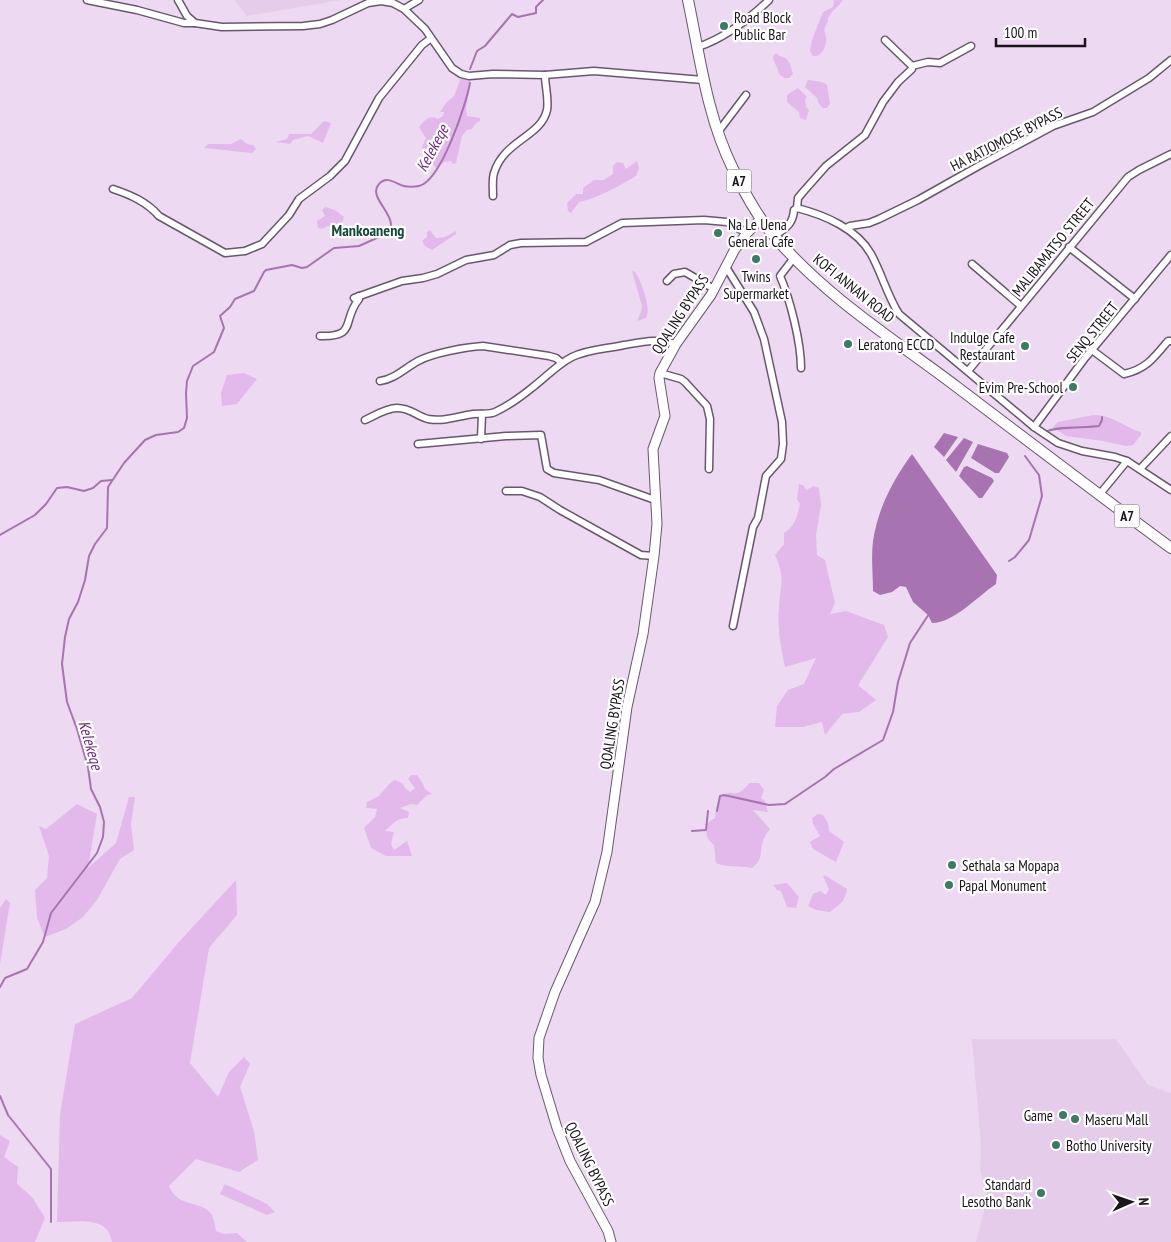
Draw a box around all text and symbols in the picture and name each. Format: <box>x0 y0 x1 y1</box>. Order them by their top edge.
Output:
place label: Road Block Public Bar <box>734 8 791 44</box>
scale bar <box>996 15 1085 47</box>
marker: Road Block Public Bar <box>718 20 730 32</box>
text: 100 m <box>1004 23 1037 42</box>
street label: HA RATJOMOSE BYPASS <box>947 103 1065 175</box>
water label: Kelekeqe <box>411 120 453 175</box>
road number: A7 <box>726 170 752 192</box>
street label: MALIBAMATSO STREET <box>1008 194 1099 300</box>
place label: Na Le Uena General Cafe <box>728 215 794 251</box>
district label: Mankoaneng <box>332 220 404 240</box>
marker: Na Le Uena General Cafe <box>712 227 724 239</box>
street label: KOFI ANNAN ROAD <box>810 249 899 327</box>
marker: Twins Supermarket <box>750 253 762 265</box>
place label: Twins Supermarket <box>723 267 789 303</box>
street label: QOALING BYPASS <box>647 270 713 358</box>
street label: SENQ STREET <box>1062 298 1122 366</box>
place label: Indulge Cafe Restaurant <box>950 328 1015 364</box>
place label: Leratong ECCD <box>858 335 934 354</box>
marker: Leratong ECCD <box>842 338 854 350</box>
marker: Indulge Cafe Restaurant <box>1019 340 1031 352</box>
place label: Evim Pre-School <box>979 378 1063 397</box>
marker: Evim Pre-School <box>1067 381 1079 393</box>
road number: A7 <box>1114 504 1140 528</box>
street label: QOALING BYPASS <box>595 677 629 771</box>
water label: Kelekeqe <box>74 718 108 773</box>
place label: Sethala sa Mopapa <box>962 856 1059 875</box>
marker: Sethala sa Mopapa <box>946 859 958 871</box>
place label: Papal Monument <box>959 876 1046 895</box>
marker: Papal Monument <box>943 879 955 891</box>
place label: Game <box>1024 1106 1053 1125</box>
marker: Game <box>1057 1109 1069 1121</box>
place label: Maseru Mall <box>1085 1110 1149 1129</box>
marker: Maseru Mall <box>1069 1113 1081 1125</box>
street label: QOALING BYPASS <box>561 1119 619 1209</box>
place label: Botho University <box>1066 1136 1152 1155</box>
marker: Botho University <box>1050 1139 1062 1151</box>
place label: Standard Lesotho Bank <box>962 1175 1031 1211</box>
north arrow <box>1106 1177 1156 1227</box>
marker: Standard Lesotho Bank <box>1035 1187 1047 1199</box>
text: N <box>1135 1197 1153 1206</box>

